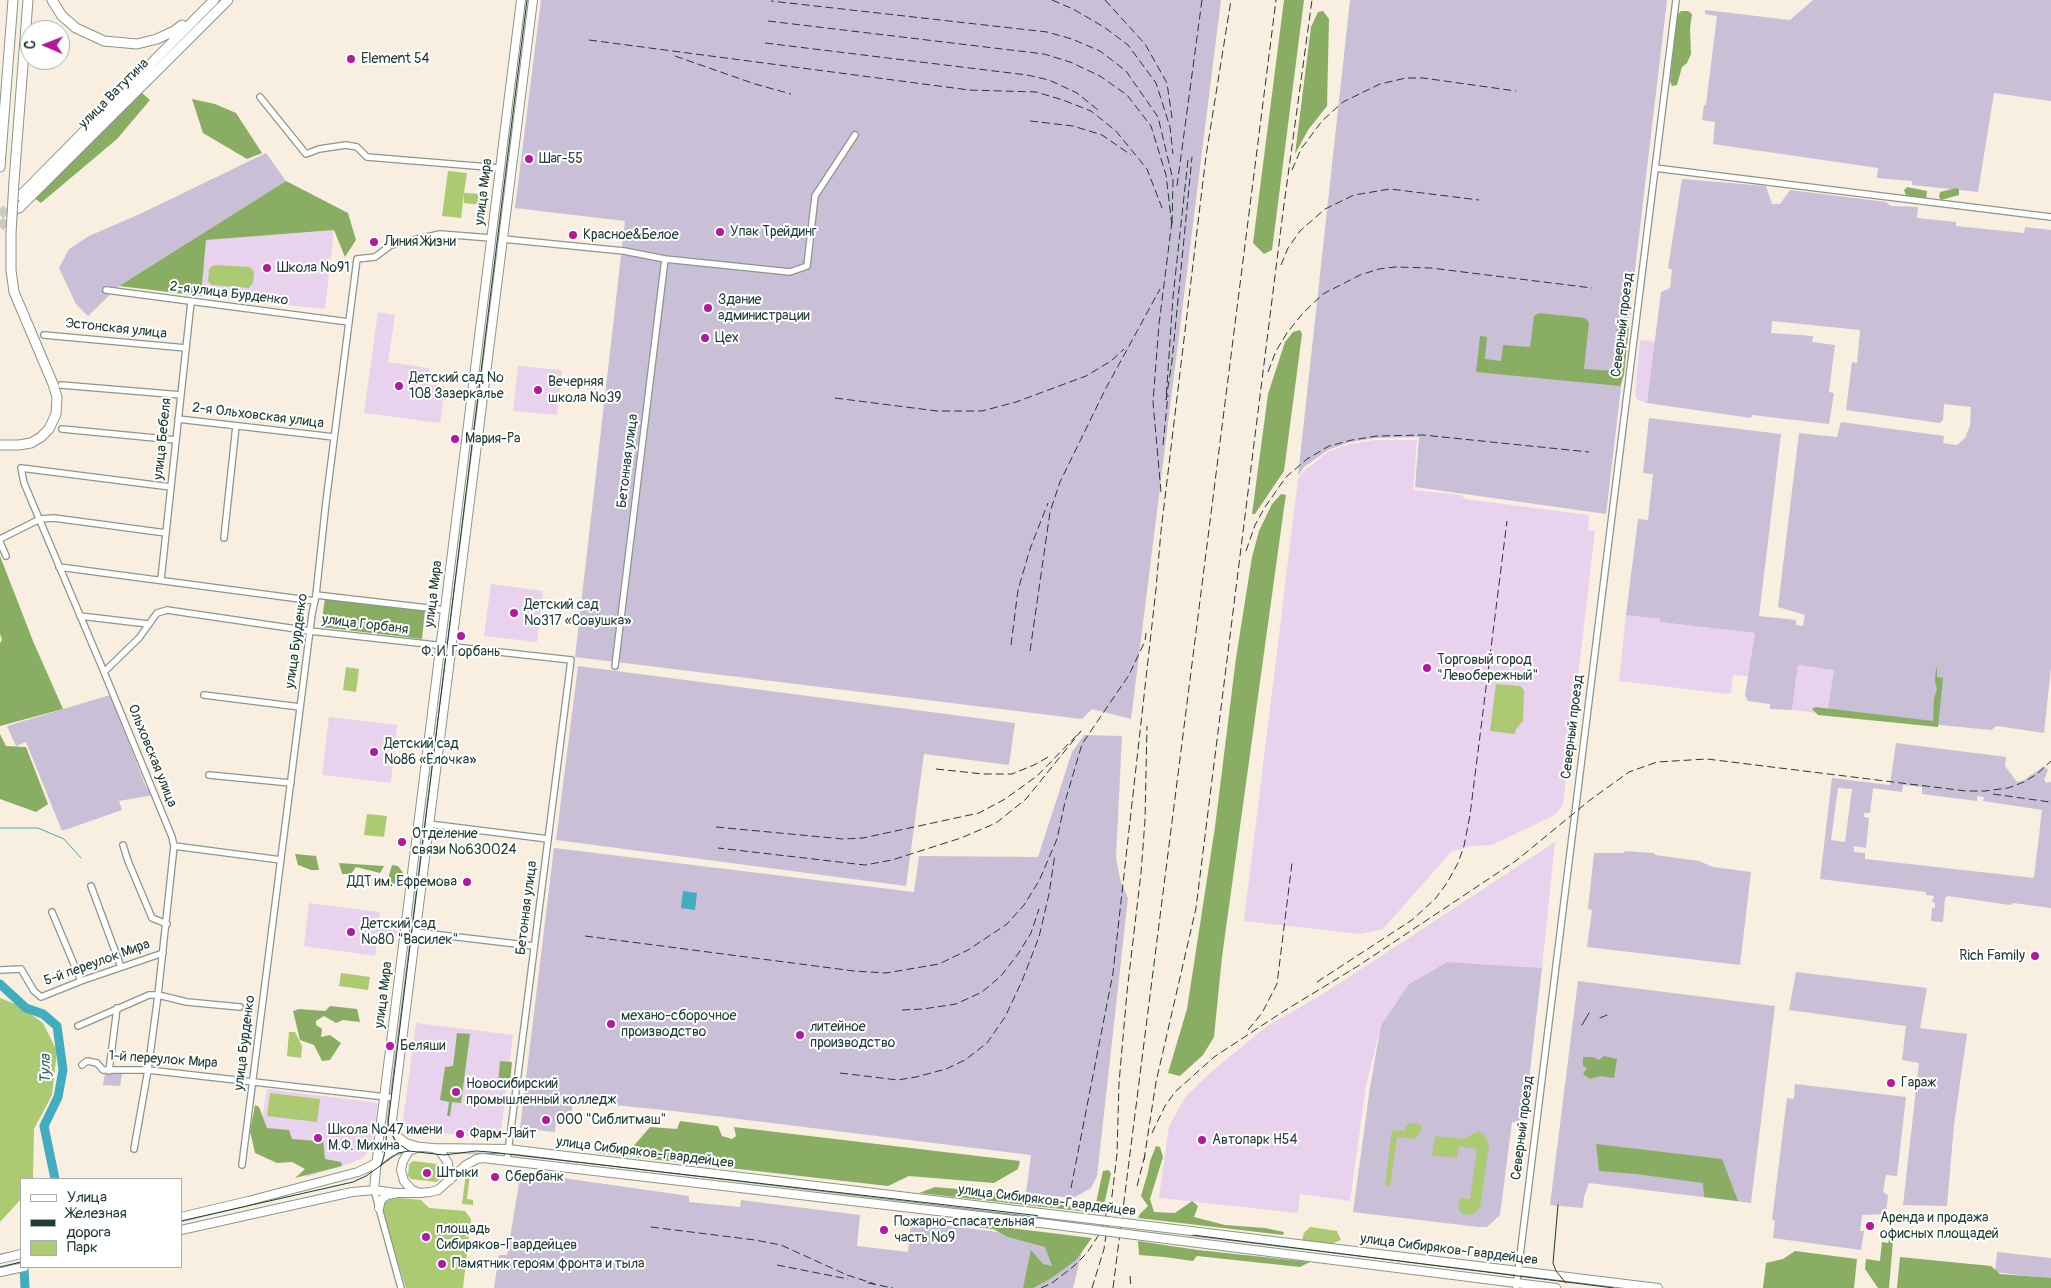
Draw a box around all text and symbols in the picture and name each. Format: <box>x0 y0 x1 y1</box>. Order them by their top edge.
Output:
north arrow <box>20 20 70 70</box>
text: С <box>22 40 39 49</box>
place label: Element 54 <box>361 51 430 67</box>
marker: Element 54 <box>345 53 357 65</box>
street label: улица Ватутина <box>76 56 152 132</box>
place label: Шаг-55 <box>539 151 583 167</box>
marker: Шаг-55 <box>523 153 535 165</box>
street label: улица Мира <box>472 158 496 226</box>
place label: Упак Трейдинг <box>730 224 817 240</box>
marker: Упак Трейдинг <box>714 226 726 238</box>
place label: Красное&Белое <box>583 227 679 243</box>
marker: Красное&Белое <box>567 229 579 241</box>
place label: Линия Жизни <box>384 234 456 250</box>
marker: Линия Жизни <box>368 236 380 248</box>
place label: Школа №91 <box>277 260 350 276</box>
marker: Школа №91 <box>261 262 273 274</box>
street label: Северный проезд <box>1608 272 1638 378</box>
street label: 2-я улица Бурденко <box>169 278 289 310</box>
place label: Здание администрации <box>718 292 810 324</box>
marker: Здание администрации <box>702 302 714 314</box>
street label: Эстонская улица <box>64 315 168 343</box>
place label: Цех <box>715 330 739 346</box>
marker: Цех <box>699 332 711 344</box>
place label: Детский сад № 108 Зазеркалье <box>409 370 504 402</box>
place label: Вечерняя школа №39 <box>548 374 622 407</box>
marker: Детский сад № 108 Зазеркалье <box>393 380 405 392</box>
marker: Вечерняя школа №39 <box>532 384 544 396</box>
street label: улица Бебеля <box>150 397 176 481</box>
street label: 2-я Ольховская улица <box>191 400 325 432</box>
street label: Бетонная улица <box>614 413 642 509</box>
place label: Мария-Ра <box>465 431 520 447</box>
marker: Мария-Ра <box>449 433 461 445</box>
street label: улица Мира <box>422 560 446 628</box>
street label: улица Бурденко <box>282 592 312 690</box>
place label: Детский сад №317 «Совушка» <box>524 597 631 630</box>
marker: Детский сад №317 «Совушка» <box>508 607 520 619</box>
street label: улица Горбаня <box>321 611 409 639</box>
marker: Ф. И. Горбань <box>455 630 467 642</box>
place label: Ф. И. Горбань <box>422 644 500 660</box>
place label: Торговый город "Левобережный" <box>1437 652 1538 684</box>
marker: Торговый город "Левобережный" <box>1421 662 1433 674</box>
street label: Северный проезд <box>1558 674 1588 780</box>
street label: Ольховская улица <box>124 702 180 810</box>
place label: Детский сад №86 «Ёлочка» <box>384 736 476 769</box>
marker: Детский сад №86 «Ёлочка» <box>368 746 380 758</box>
place label: Отделение связи №630024 <box>412 826 517 859</box>
marker: Отделение связи №630024 <box>396 836 408 848</box>
street label: Бетонная улица <box>513 860 541 956</box>
place label: ДДТ им. Ефремова <box>347 874 457 890</box>
marker: ДДТ им. Ефремова <box>461 876 473 888</box>
place label: Детский сад №80 "Василек" <box>361 916 458 949</box>
marker: Детский сад №80 "Василек" <box>345 926 357 938</box>
street label: 5-й переулок Мира <box>42 936 152 990</box>
place label: Rich Family <box>1959 948 2025 964</box>
marker: Rich Family <box>2029 950 2041 962</box>
street label: улица Мира <box>372 961 396 1029</box>
street label: улица Бурденко <box>231 994 259 1092</box>
place label: механо-сборочное производство <box>621 1008 736 1040</box>
marker: механо-сборочное производство <box>605 1018 617 1030</box>
place label: литейное производство <box>810 1019 895 1052</box>
marker: литейное производство <box>794 1029 806 1041</box>
place label: Беляши <box>400 1038 445 1054</box>
marker: Беляши <box>384 1040 396 1052</box>
street label: 1-й переулок Мира <box>108 1048 218 1072</box>
water label: Тула <box>37 1054 55 1084</box>
street label: Северный проезд <box>1508 1075 1538 1181</box>
place label: Гараж <box>1901 1075 1936 1091</box>
place label: Новосибирский промышленный колледж <box>466 1076 616 1108</box>
marker: Гараж <box>1885 1077 1897 1089</box>
marker: Новосибирский промышленный колледж <box>450 1086 462 1098</box>
place label: ООО "Сиблитмаш" <box>556 1112 666 1128</box>
marker: ООО "Сиблитмаш" <box>540 1114 552 1126</box>
place label: Школа №47 имени М.Ф. Михина <box>328 1122 442 1154</box>
place label: Фарм-Лайт <box>470 1126 536 1142</box>
marker: Фарм-Лайт <box>454 1128 466 1140</box>
marker: Школа №47 имени М.Ф. Михина <box>312 1132 324 1144</box>
place label: Автопарк Н54 <box>1212 1132 1298 1148</box>
street label: улица Сибиряков-Гвардейцев <box>555 1134 735 1172</box>
marker: Автопарк Н54 <box>1196 1134 1208 1146</box>
place label: Штыки <box>437 1165 478 1181</box>
marker: Штыки <box>421 1167 433 1179</box>
place label: Сбербанк <box>505 1169 564 1185</box>
marker: Сбербанк <box>489 1171 501 1183</box>
legend <box>20 1178 182 1268</box>
street label: улица Сибиряков-Гвардейцев <box>957 1182 1137 1220</box>
text: Улица <box>67 1188 107 1207</box>
text: Железная дорога <box>66 1204 127 1242</box>
place label: Аренда и продажа офисных площадей <box>1880 1210 1999 1242</box>
place label: Пожарно-спасательная часть №9 <box>894 1214 1035 1246</box>
marker: Аренда и продажа офисных площадей <box>1864 1220 1876 1232</box>
place label: площадь Сибиряков-Гвардейцев <box>436 1221 577 1254</box>
marker: Пожарно-спасательная часть №9 <box>878 1224 890 1236</box>
marker: площадь Сибиряков-Гвардейцев <box>420 1231 432 1243</box>
street label: улица Сибиряков-Гвардейцев <box>1359 1231 1539 1269</box>
text: Парк <box>67 1238 98 1257</box>
place label: Памятник героям фронта и тыла <box>452 1256 645 1272</box>
marker: Памятник героям фронта и тыла <box>436 1258 448 1270</box>

